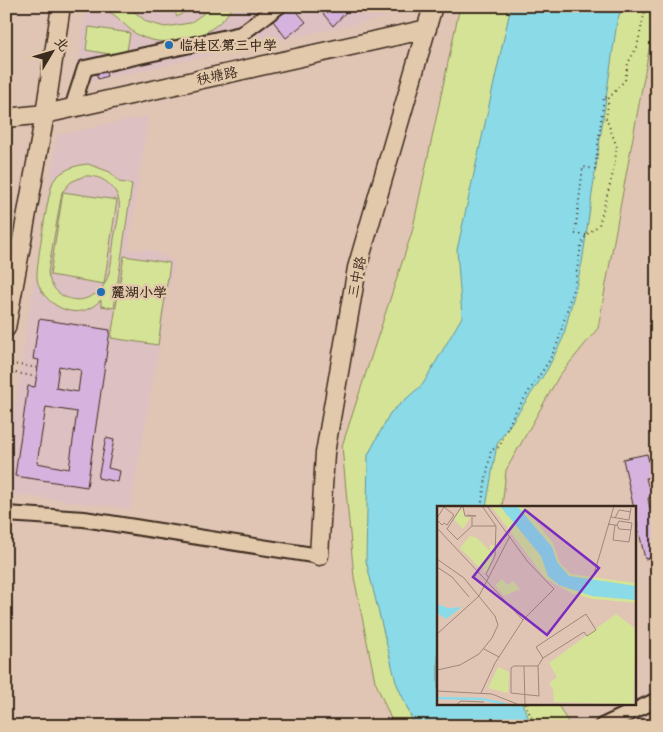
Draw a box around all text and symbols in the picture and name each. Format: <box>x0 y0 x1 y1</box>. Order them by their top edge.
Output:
north arrow <box>28 28 78 78</box>
text: 北 <box>51 34 73 55</box>
place label: 临桂区第三中学 <box>179 37 277 54</box>
marker: 临桂区第三中学 <box>163 39 175 51</box>
street label: 秧塘路 <box>195 63 239 89</box>
street label: 三中路 <box>344 255 370 299</box>
place label: 麓湖小学 <box>111 284 167 301</box>
marker: 麓湖小学 <box>95 286 107 298</box>
inset map <box>437 506 636 704</box>

